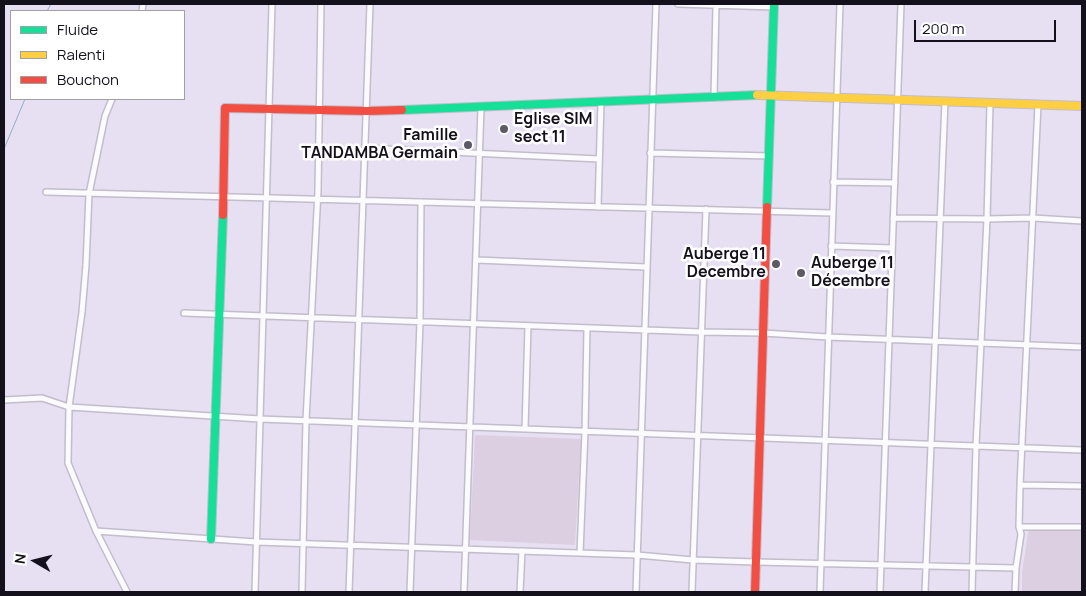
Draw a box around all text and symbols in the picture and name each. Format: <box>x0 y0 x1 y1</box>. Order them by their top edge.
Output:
legend <box>10 10 185 100</box>
scale bar <box>916 10 1058 42</box>
text: 200 m <box>922 18 965 39</box>
text: Fluide <box>57 19 98 40</box>
text: Ralenti <box>57 44 105 65</box>
text: Bouchon <box>57 69 119 90</box>
place label: Eglise SIM sect 11 <box>514 110 592 148</box>
marker: Eglise SIM sect 11 <box>498 123 510 135</box>
place label: Famille TANDAMBA Germain <box>301 126 458 164</box>
marker: Famille TANDAMBA Germain <box>462 139 474 151</box>
place label: Auberge 11 Decembre <box>683 245 766 283</box>
place label: Auberge 11 Décembre <box>811 254 894 292</box>
marker: Auberge 11 Decembre <box>770 258 782 270</box>
marker: Auberge 11 Décembre <box>795 267 807 279</box>
north arrow <box>10 536 60 586</box>
text: N <box>10 553 30 565</box>

